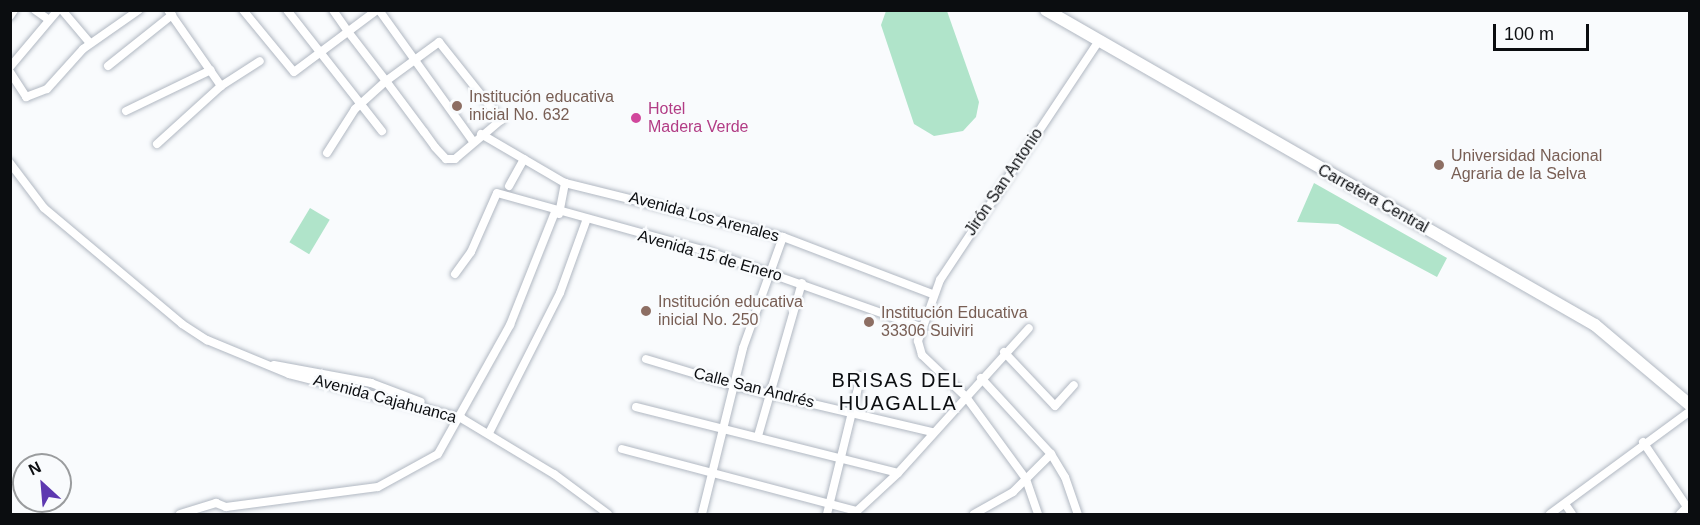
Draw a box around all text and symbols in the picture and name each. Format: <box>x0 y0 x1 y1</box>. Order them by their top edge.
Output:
scale bar <box>1496 12 1592 50</box>
text: 100 m <box>1504 24 1554 44</box>
place label: Institución educativa inicial No. 632 <box>469 87 614 125</box>
marker: Institución educativa inicial No. 632 <box>450 99 464 113</box>
place label: Hotel Madera Verde <box>648 99 749 137</box>
marker: Hotel Madera Verde <box>629 111 643 125</box>
street label: Jirón San Antonio <box>961 124 1047 240</box>
place label: Universidad Nacional Agraria de la Selva <box>1451 146 1602 184</box>
marker: Universidad Nacional Agraria de la Selva <box>1432 158 1446 172</box>
street label: Carretera Central <box>1314 161 1432 237</box>
street label: Avenida Los Arenales <box>626 188 782 246</box>
street label: Avenida 15 de Enero <box>636 226 784 286</box>
place label: Institución educativa inicial No. 250 <box>658 292 803 330</box>
place label: Institución Educativa 33306 Suiviri <box>881 303 1028 341</box>
marker: Institución educativa inicial No. 250 <box>639 304 653 318</box>
marker: Institución Educativa 33306 Suiviri <box>862 315 876 329</box>
street label: Calle San Andrés <box>691 364 817 412</box>
district label: BRISAS DEL HUAGALLA <box>832 368 964 415</box>
street label: Avenida Cajahuanca <box>311 371 459 427</box>
north arrow <box>12 453 72 513</box>
text: N <box>26 458 44 478</box>

